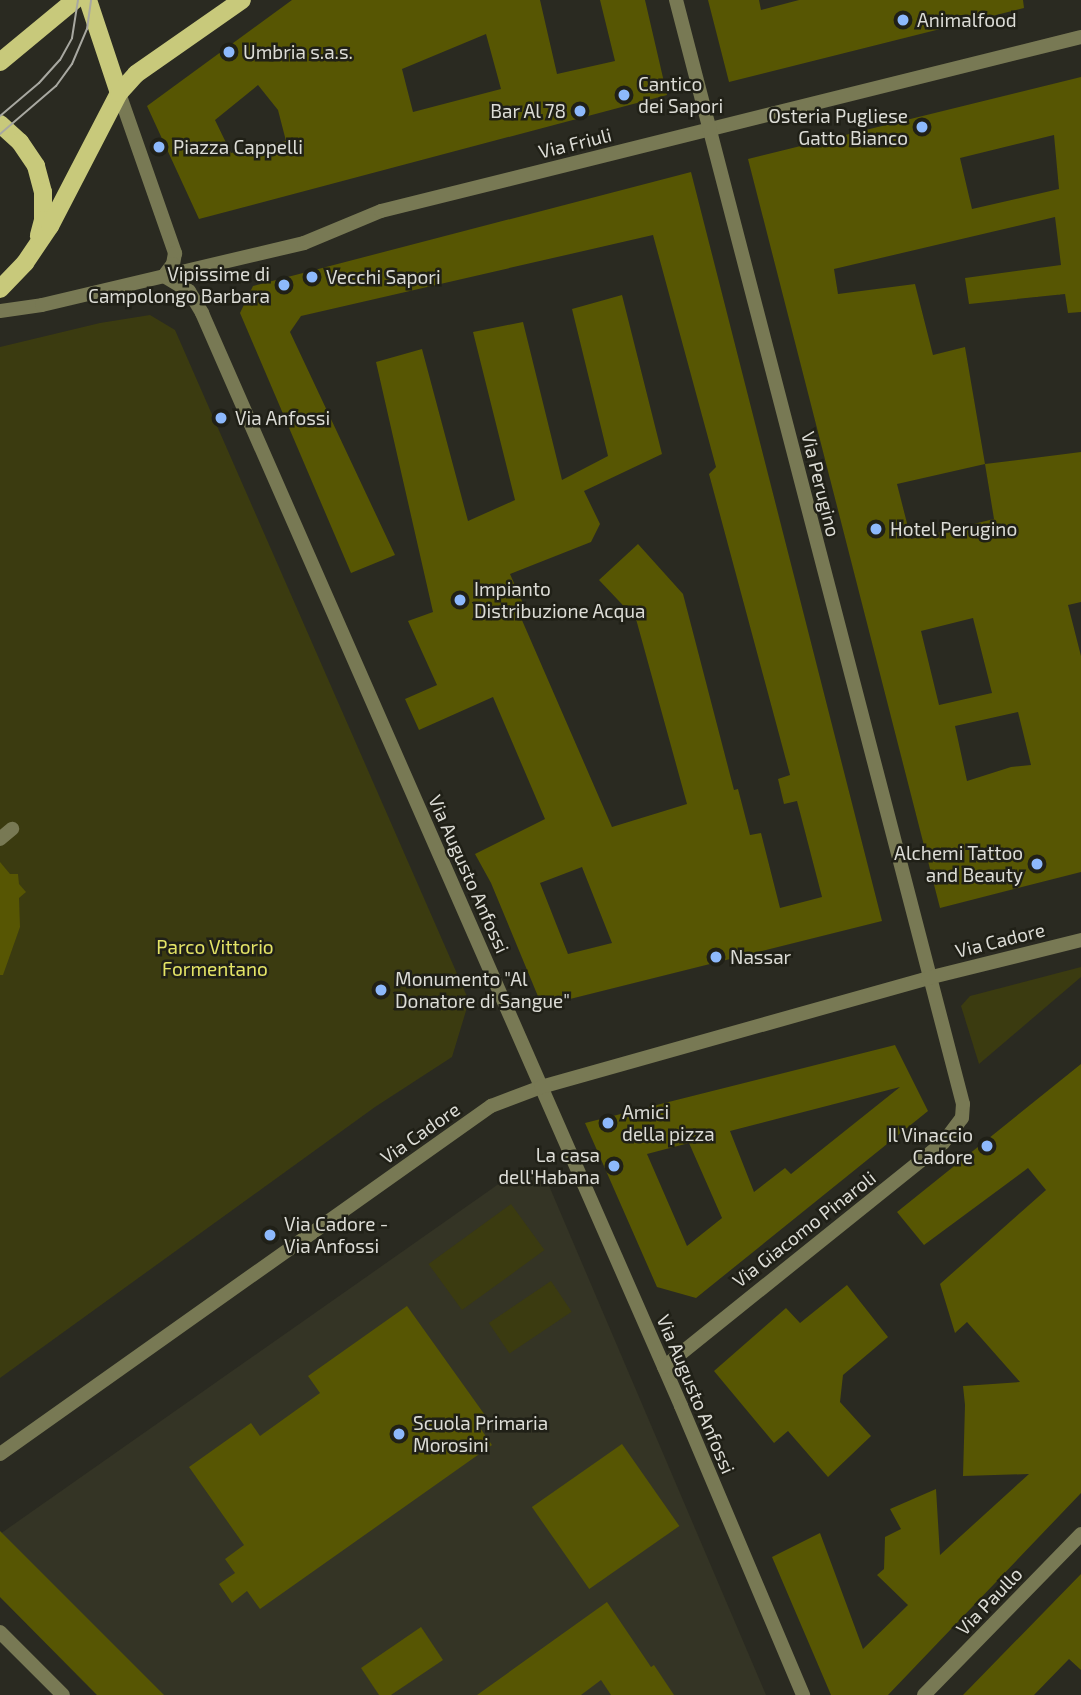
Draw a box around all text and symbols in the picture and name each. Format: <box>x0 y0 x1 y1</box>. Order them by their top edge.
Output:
place label: Animalfood <box>917 9 1017 31</box>
marker: Animalfood <box>895 12 911 28</box>
place label: Umbria s.a.s. <box>243 41 353 63</box>
marker: Umbria s.a.s. <box>221 44 237 60</box>
place label: Cantico dei Sapori <box>638 73 723 117</box>
marker: Cantico dei Sapori <box>616 87 632 103</box>
place label: Bar Al 78 <box>489 100 566 122</box>
marker: Bar Al 78 <box>572 103 588 119</box>
place label: Osteria Pugliese Gatto Bianco <box>768 105 908 149</box>
marker: Osteria Pugliese Gatto Bianco <box>914 119 930 135</box>
street label: Via Friuli <box>536 123 614 163</box>
place label: Piazza Cappelli <box>173 136 303 158</box>
marker: Piazza Cappelli <box>151 139 167 155</box>
place label: Vipissime di Campolongo Barbara <box>88 263 270 307</box>
place label: Vecchi Sapori <box>326 266 441 288</box>
marker: Vecchi Sapori <box>304 269 320 285</box>
marker: Vipissime di Campolongo Barbara <box>276 277 292 293</box>
place label: Via Anfossi <box>235 407 331 429</box>
marker: Via Anfossi <box>213 410 229 426</box>
street label: Via Perugino <box>797 429 845 539</box>
place label: Hotel Perugino <box>890 518 1018 540</box>
marker: Hotel Perugino <box>868 521 884 537</box>
place label: Impianto Distribuzione Acqua <box>474 578 646 622</box>
marker: Impianto Distribuzione Acqua <box>452 592 468 608</box>
street label: Via Augusto Anfossi <box>424 791 514 957</box>
place label: Alchemi Tattoo and Beauty <box>894 842 1023 886</box>
marker: Alchemi Tattoo and Beauty <box>1029 856 1045 872</box>
street label: Via Cadore <box>953 918 1047 962</box>
park label: Parco Vittorio Formentano <box>156 936 274 980</box>
place label: Nassar <box>730 946 791 968</box>
marker: Nassar <box>708 949 724 965</box>
place label: Monumento "Al Donatore di Sangue" <box>395 968 570 1012</box>
marker: Monumento "Al Donatore di Sangue" <box>373 982 389 998</box>
street label: Via Cadore <box>376 1097 464 1169</box>
place label: Amici della pizza <box>622 1101 715 1145</box>
marker: Amici della pizza <box>600 1115 616 1131</box>
place label: Il Vinaccio Cadore <box>886 1124 973 1168</box>
marker: Il Vinaccio Cadore <box>979 1138 995 1154</box>
place label: La casa dell'Habana <box>498 1144 600 1188</box>
marker: La casa dell'Habana <box>606 1158 622 1174</box>
street label: Via Giacomo Pinaroli <box>728 1166 880 1292</box>
place label: Via Cadore - Via Anfossi <box>284 1213 388 1257</box>
marker: Via Cadore - Via Anfossi <box>262 1227 278 1243</box>
street label: Via Augusto Anfossi <box>652 1311 740 1477</box>
place label: Scuola Primaria Morosini <box>413 1412 548 1456</box>
marker: Scuola Primaria Morosini <box>391 1426 407 1442</box>
street label: Via Paullo <box>951 1562 1027 1640</box>

